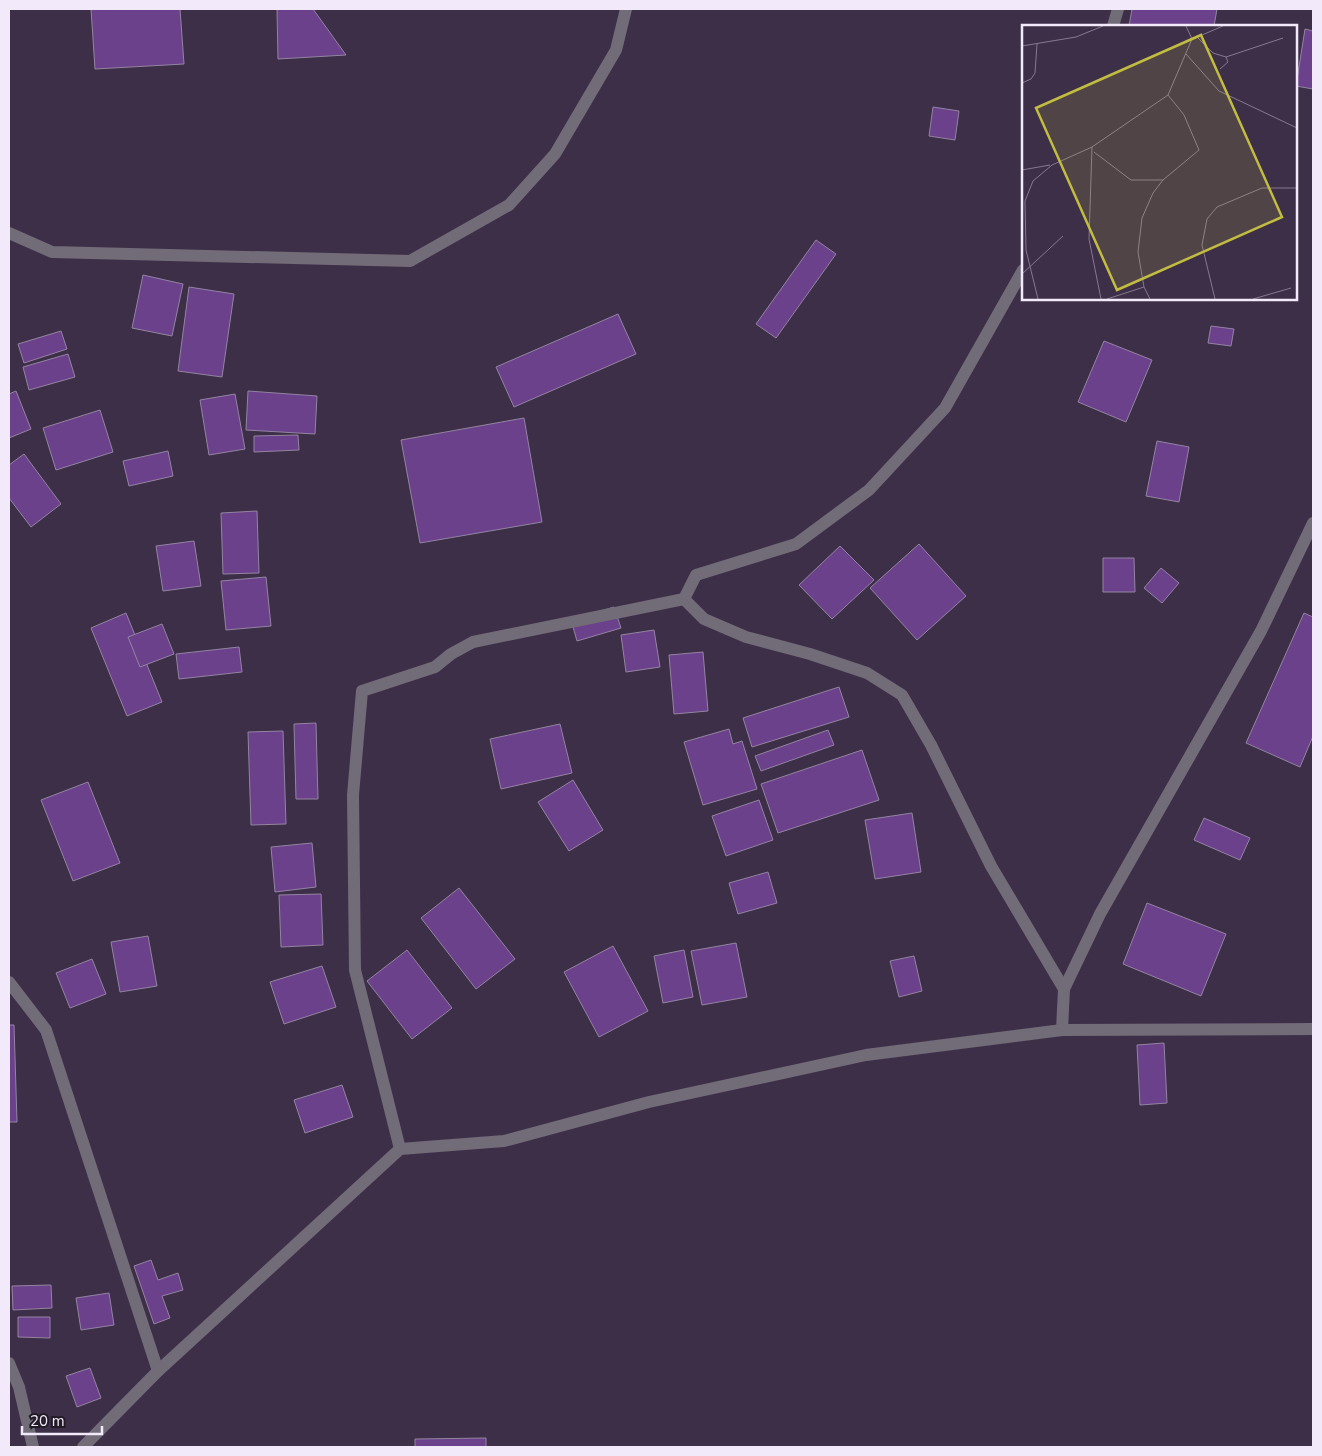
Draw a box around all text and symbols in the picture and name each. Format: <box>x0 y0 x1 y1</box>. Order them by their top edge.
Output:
inset map <box>1022 25 1297 300</box>
scale bar <box>22 1404 102 1436</box>
text: 20 m <box>30 1411 65 1431</box>

